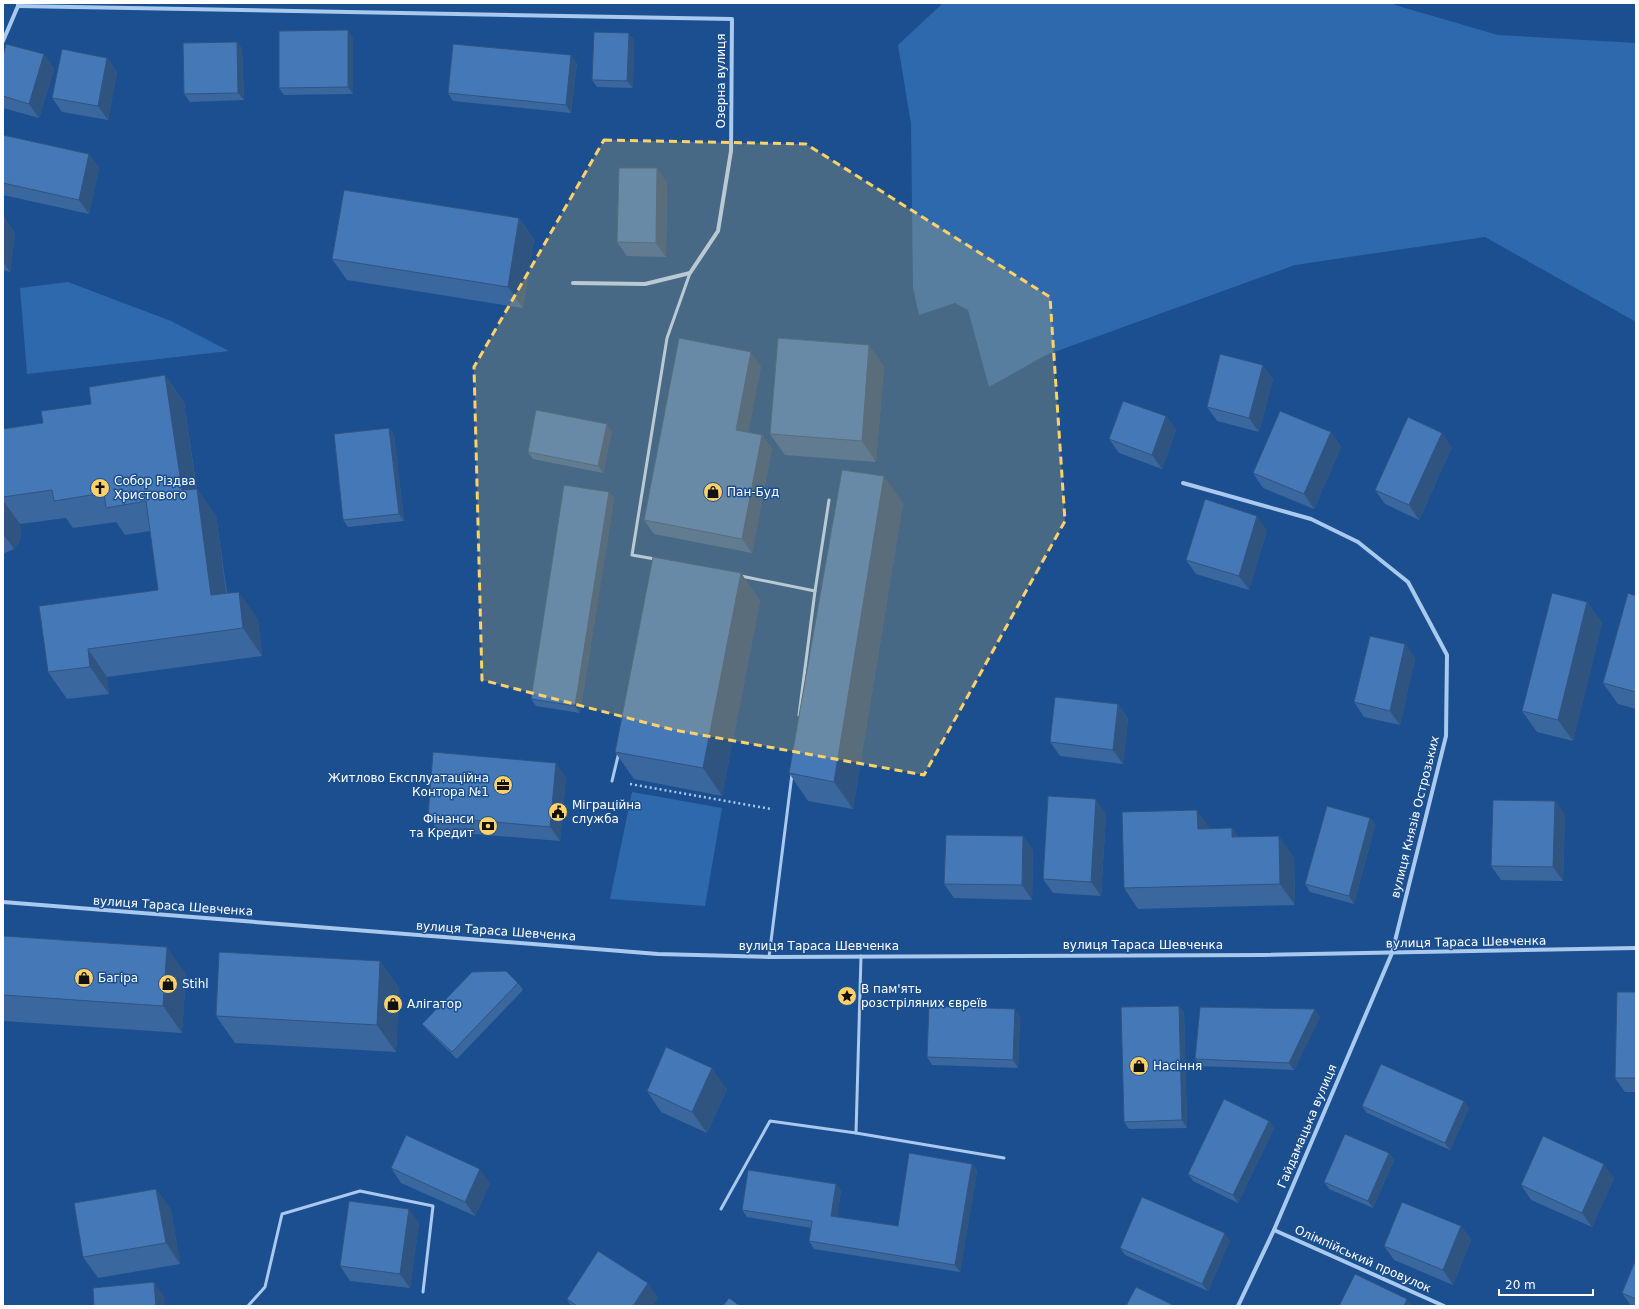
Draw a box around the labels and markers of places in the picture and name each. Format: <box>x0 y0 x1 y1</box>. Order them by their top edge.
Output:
place label: Собор Різдва Христового <box>114 474 196 502</box>
church icon: Собор Різдва Христового <box>89 477 111 499</box>
shop icon: Пан-Буд <box>702 481 724 503</box>
place label: Пан-Буд <box>727 485 779 499</box>
place label: Житлово Експлуатаційна Контора №1 <box>328 771 489 799</box>
office icon: Житлово Експлуатаційна Контора №1 <box>492 774 514 796</box>
place label: Міграційна служба <box>572 798 641 826</box>
public building icon: Міграційна служба <box>547 801 569 823</box>
place label: Фінанси та Кредит <box>409 812 474 840</box>
bank icon: Фінанси та Кредит <box>477 815 499 837</box>
shop icon: Багіра <box>73 967 95 989</box>
place label: Багіра <box>98 971 138 985</box>
shop icon: Stihl <box>157 973 179 995</box>
place label: Stihl <box>182 977 209 991</box>
place label: В пам'ять розстріляних євреїв <box>861 982 987 1010</box>
place icon: В пам'ять розстріляних євреїв <box>836 985 858 1007</box>
shop icon: Алігатор <box>382 993 404 1015</box>
place label: Алігатор <box>407 997 462 1011</box>
shop icon: Насіння <box>1128 1055 1150 1077</box>
place label: Насіння <box>1153 1059 1202 1073</box>

